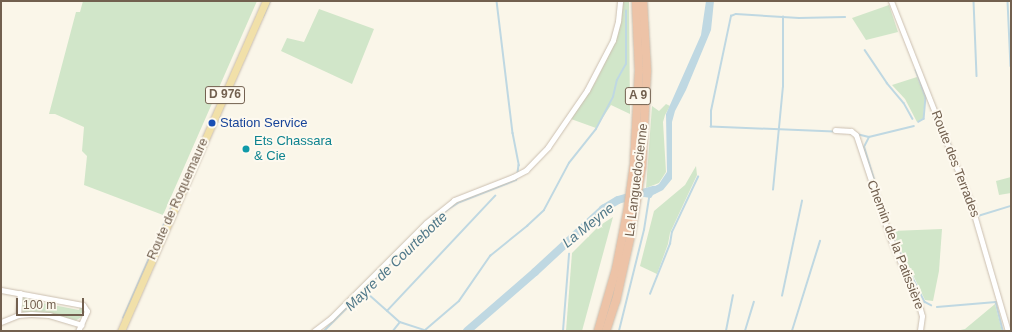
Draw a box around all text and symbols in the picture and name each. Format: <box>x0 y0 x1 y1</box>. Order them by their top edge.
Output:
road number: D 976 <box>204 85 246 105</box>
road number: A 9 <box>624 86 652 106</box>
street label: Route des Terrades <box>927 108 983 220</box>
place label: Station Service <box>220 115 307 131</box>
marker: Station Service <box>207 118 217 128</box>
street label: La Languedocienne <box>622 122 652 238</box>
place label: Ets Chassara & Cie <box>254 134 332 165</box>
street label: Route de Roquemaure <box>144 136 212 262</box>
marker: Ets Chassara & Cie <box>241 144 251 154</box>
street label: Chemin de la Patissière <box>863 178 927 312</box>
water label: La Meyne <box>559 199 617 251</box>
water label: Mayre de Courtebotte <box>341 208 451 314</box>
scale bar <box>18 290 86 316</box>
text: 100 m <box>23 298 56 312</box>

